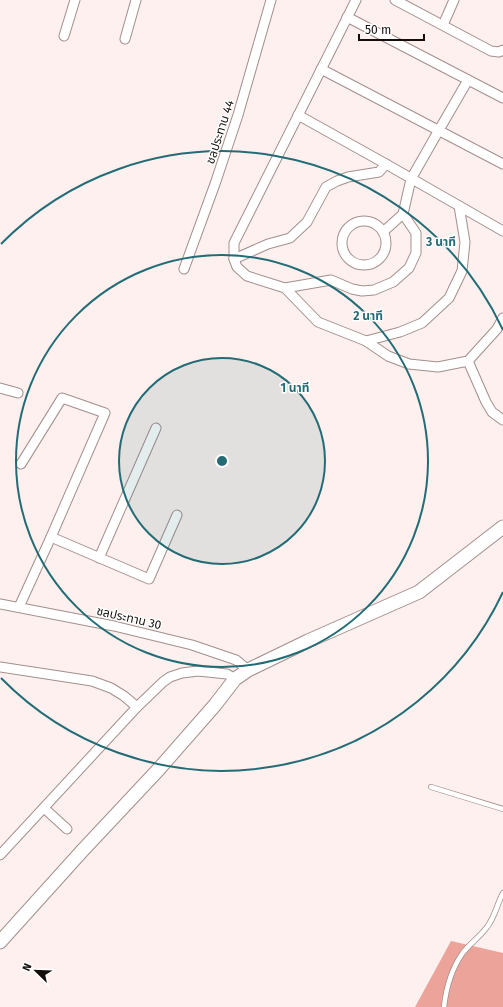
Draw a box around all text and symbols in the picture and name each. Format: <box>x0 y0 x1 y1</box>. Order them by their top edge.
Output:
scale bar <box>359 16 424 42</box>
text: 50 m <box>365 23 391 37</box>
street label: ชลประทาน 44 <box>203 98 237 166</box>
text: 3 นาที <box>425 235 456 249</box>
text: 2 นาที <box>353 309 383 323</box>
text: 1 นาที <box>280 381 310 395</box>
centre of rings <box>215 454 229 468</box>
street label: ชลประทาน 30 <box>95 604 163 632</box>
north arrow <box>16 951 56 991</box>
text: N <box>20 961 35 973</box>

